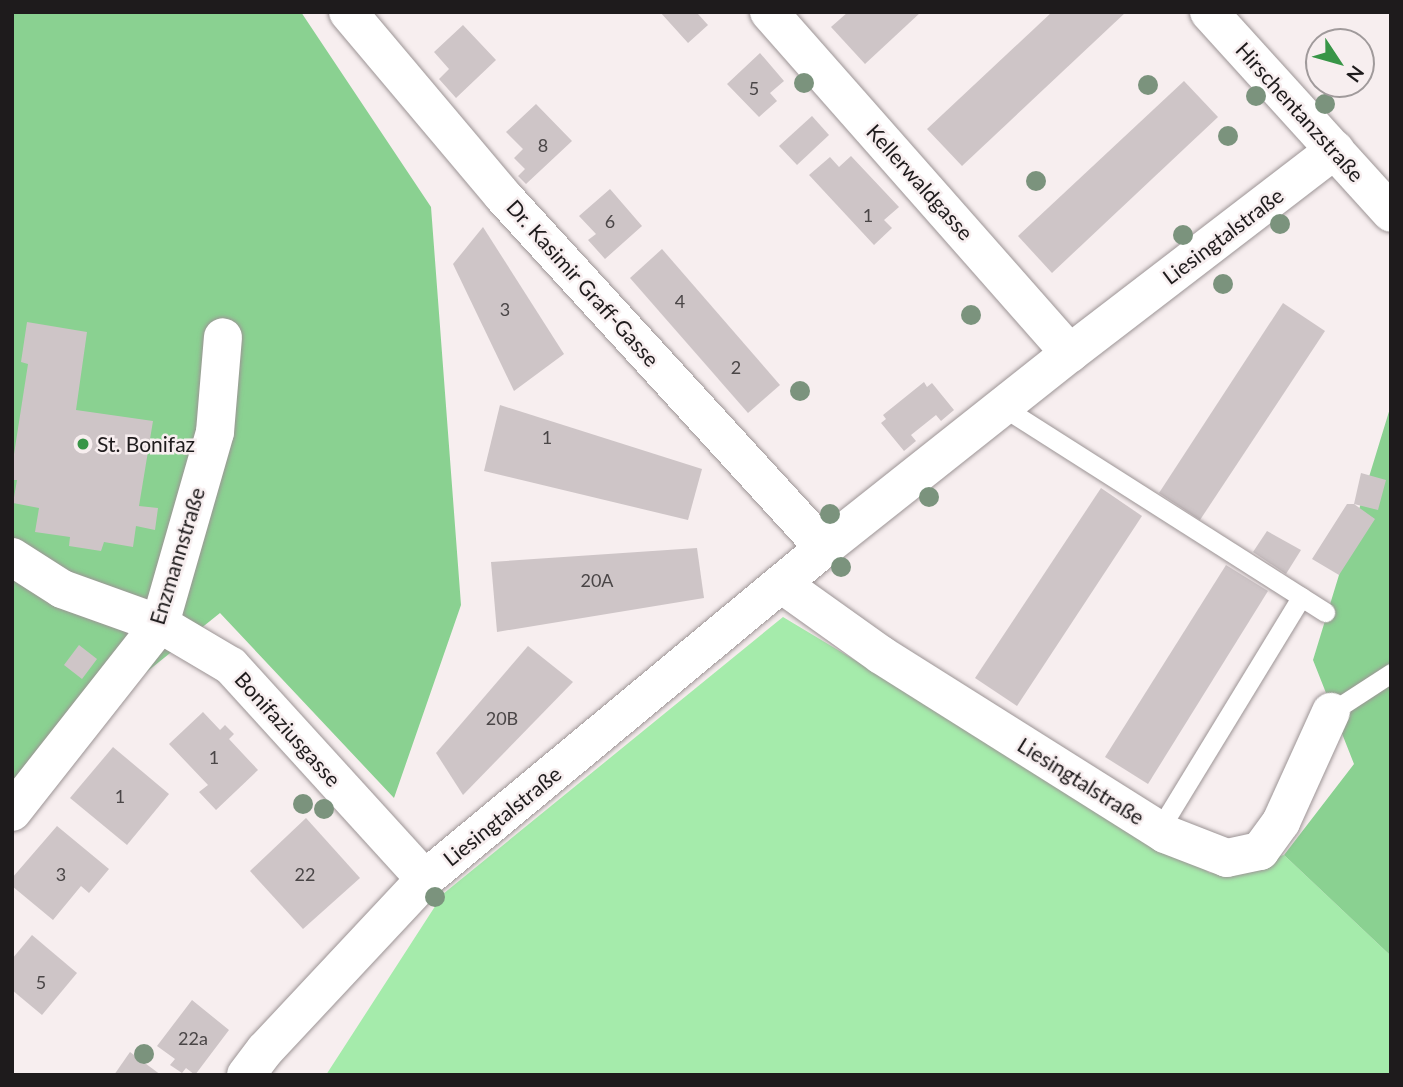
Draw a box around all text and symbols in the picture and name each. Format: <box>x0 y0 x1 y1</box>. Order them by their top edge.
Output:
north arrow <box>1305 28 1375 98</box>
street label: Hirschentanzstraße <box>1231 37 1369 187</box>
text: N <box>1342 62 1369 87</box>
house number: 5 <box>749 77 759 99</box>
street label: Kellerwaldgasse <box>861 119 979 245</box>
house number: 8 <box>538 134 548 156</box>
street label: Liesingtalstraße <box>1158 182 1288 290</box>
street label: Dr. Kasimir Graff-Gasse <box>501 194 665 372</box>
house number: 1 <box>863 204 873 226</box>
house number: 6 <box>605 210 615 232</box>
house number: 4 <box>675 290 685 312</box>
house number: 3 <box>500 298 510 320</box>
house number: 2 <box>731 356 741 378</box>
house number: 1 <box>542 426 552 448</box>
place label: St. Bonifaz <box>97 431 195 457</box>
marker: St. Bonifaz <box>75 436 91 452</box>
street label: Enzmannstraße <box>144 484 210 628</box>
house number: 20A <box>580 569 614 591</box>
street label: Bonifaziusgasse <box>230 666 346 792</box>
house number: 20B <box>486 707 518 729</box>
street label: Liesingtalstraße <box>1013 732 1149 830</box>
house number: 1 <box>209 746 219 768</box>
street label: Liesingtalstraße <box>438 761 566 871</box>
house number: 1 <box>115 785 125 807</box>
house number: 3 <box>56 863 66 885</box>
house number: 22 <box>295 863 315 885</box>
house number: 5 <box>36 971 46 993</box>
house number: 22a <box>178 1027 208 1049</box>

